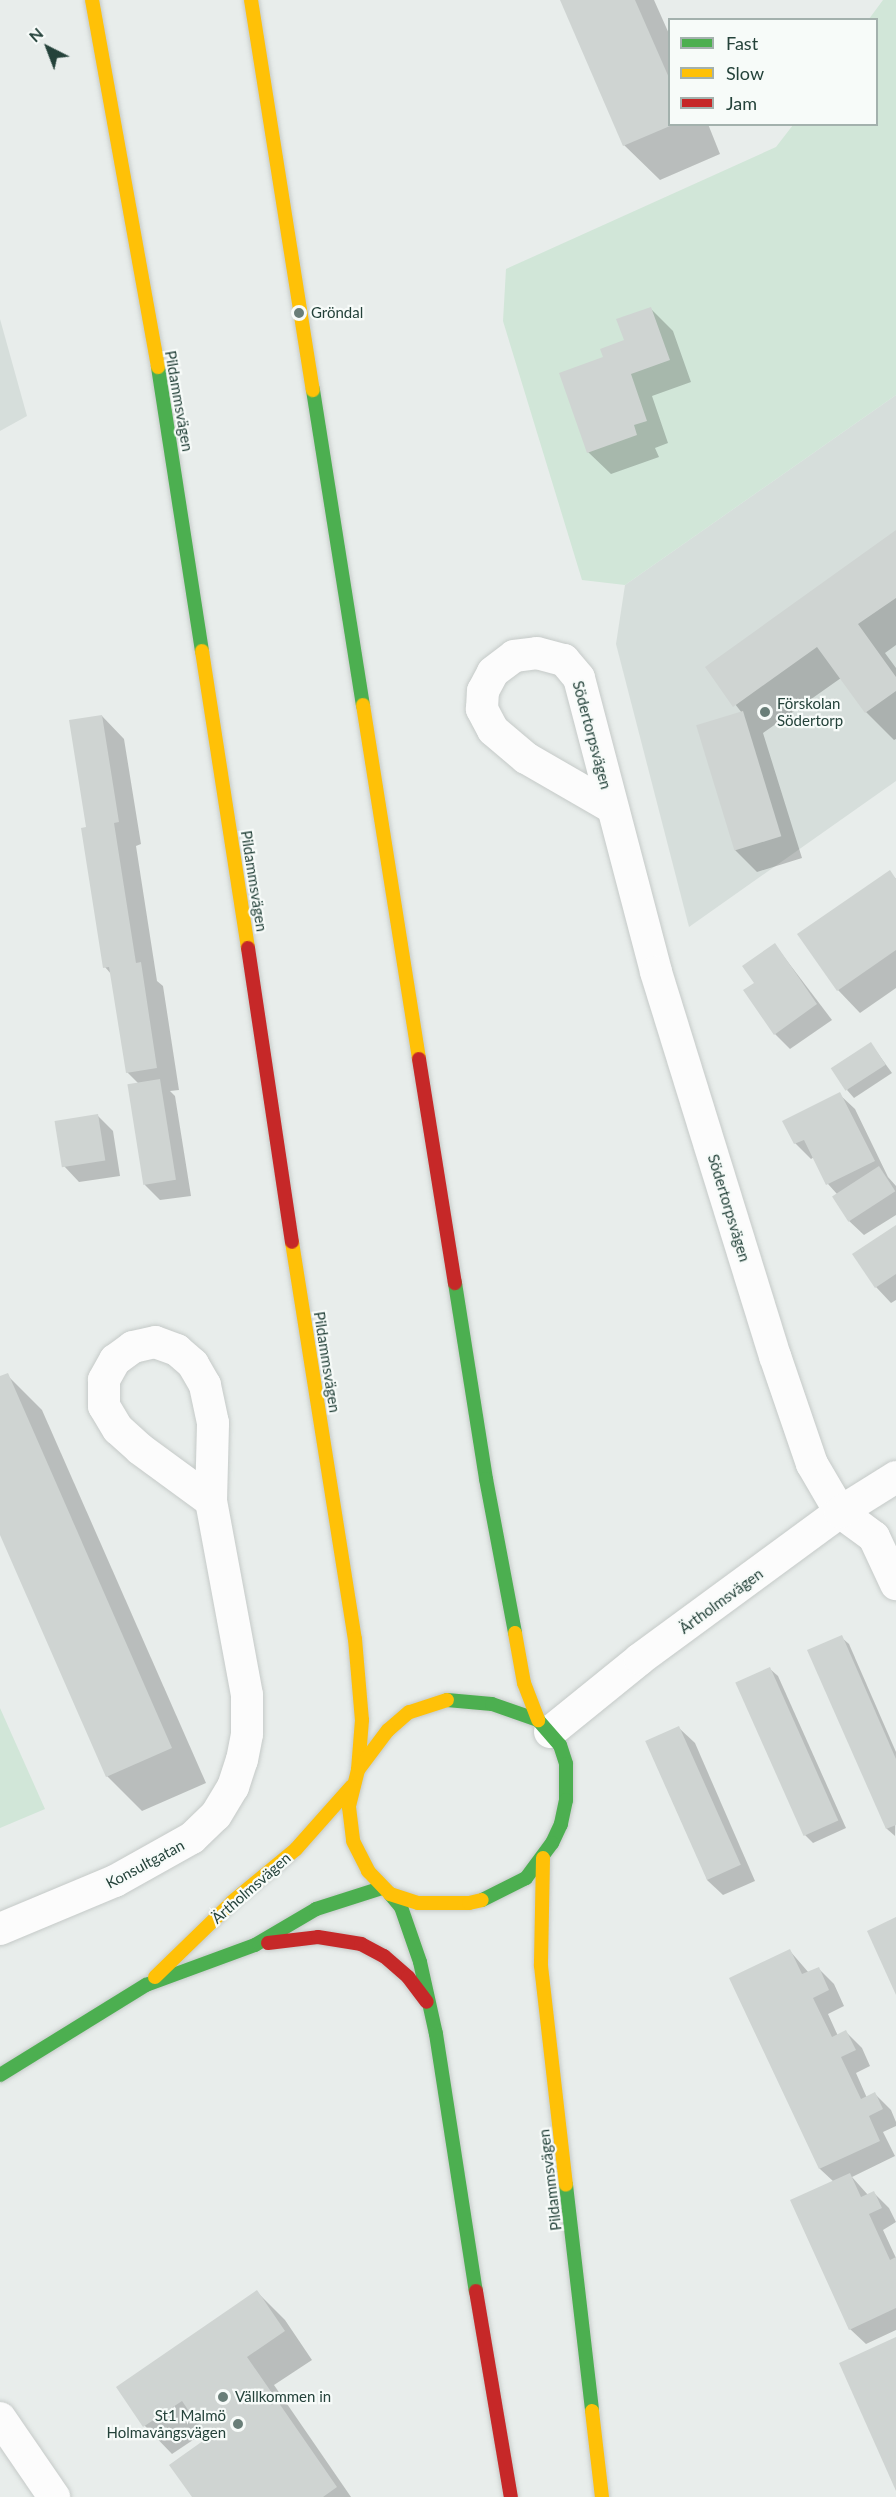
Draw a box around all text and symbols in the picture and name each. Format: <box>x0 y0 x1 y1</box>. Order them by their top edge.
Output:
north arrow <box>18 18 78 78</box>
legend <box>668 18 878 126</box>
text: N <box>25 23 47 45</box>
text: Fast <box>726 32 758 54</box>
text: Slow <box>726 62 764 84</box>
text: Jam <box>726 92 757 114</box>
place label: Gröndal <box>311 304 363 322</box>
marker: Gröndal <box>292 306 306 320</box>
street label: Pildammsvägen <box>161 349 197 453</box>
street label: Södertorpsvägen <box>569 679 615 791</box>
place label: Förskolan Södertorp <box>777 694 843 729</box>
marker: Förskolan Södertorp <box>758 705 772 719</box>
street label: Pildammsvägen <box>237 829 271 933</box>
street label: Södertorpsvägen <box>704 1152 754 1264</box>
street label: Pildammsvägen <box>310 1310 344 1414</box>
street label: Ärtholmsvägen <box>676 1565 766 1637</box>
street label: Konsultgatan <box>103 1836 187 1892</box>
street label: Ärtholmsvägen <box>208 1849 294 1927</box>
street label: Pildammsvägen <box>535 2128 565 2232</box>
place label: Vällkommen in <box>235 2388 331 2406</box>
marker: Vällkommen in <box>216 2390 230 2404</box>
place label: St1 Malmö Holmavångsvägen <box>107 2406 226 2441</box>
marker: St1 Malmö Holmavångsvägen <box>231 2417 245 2431</box>

